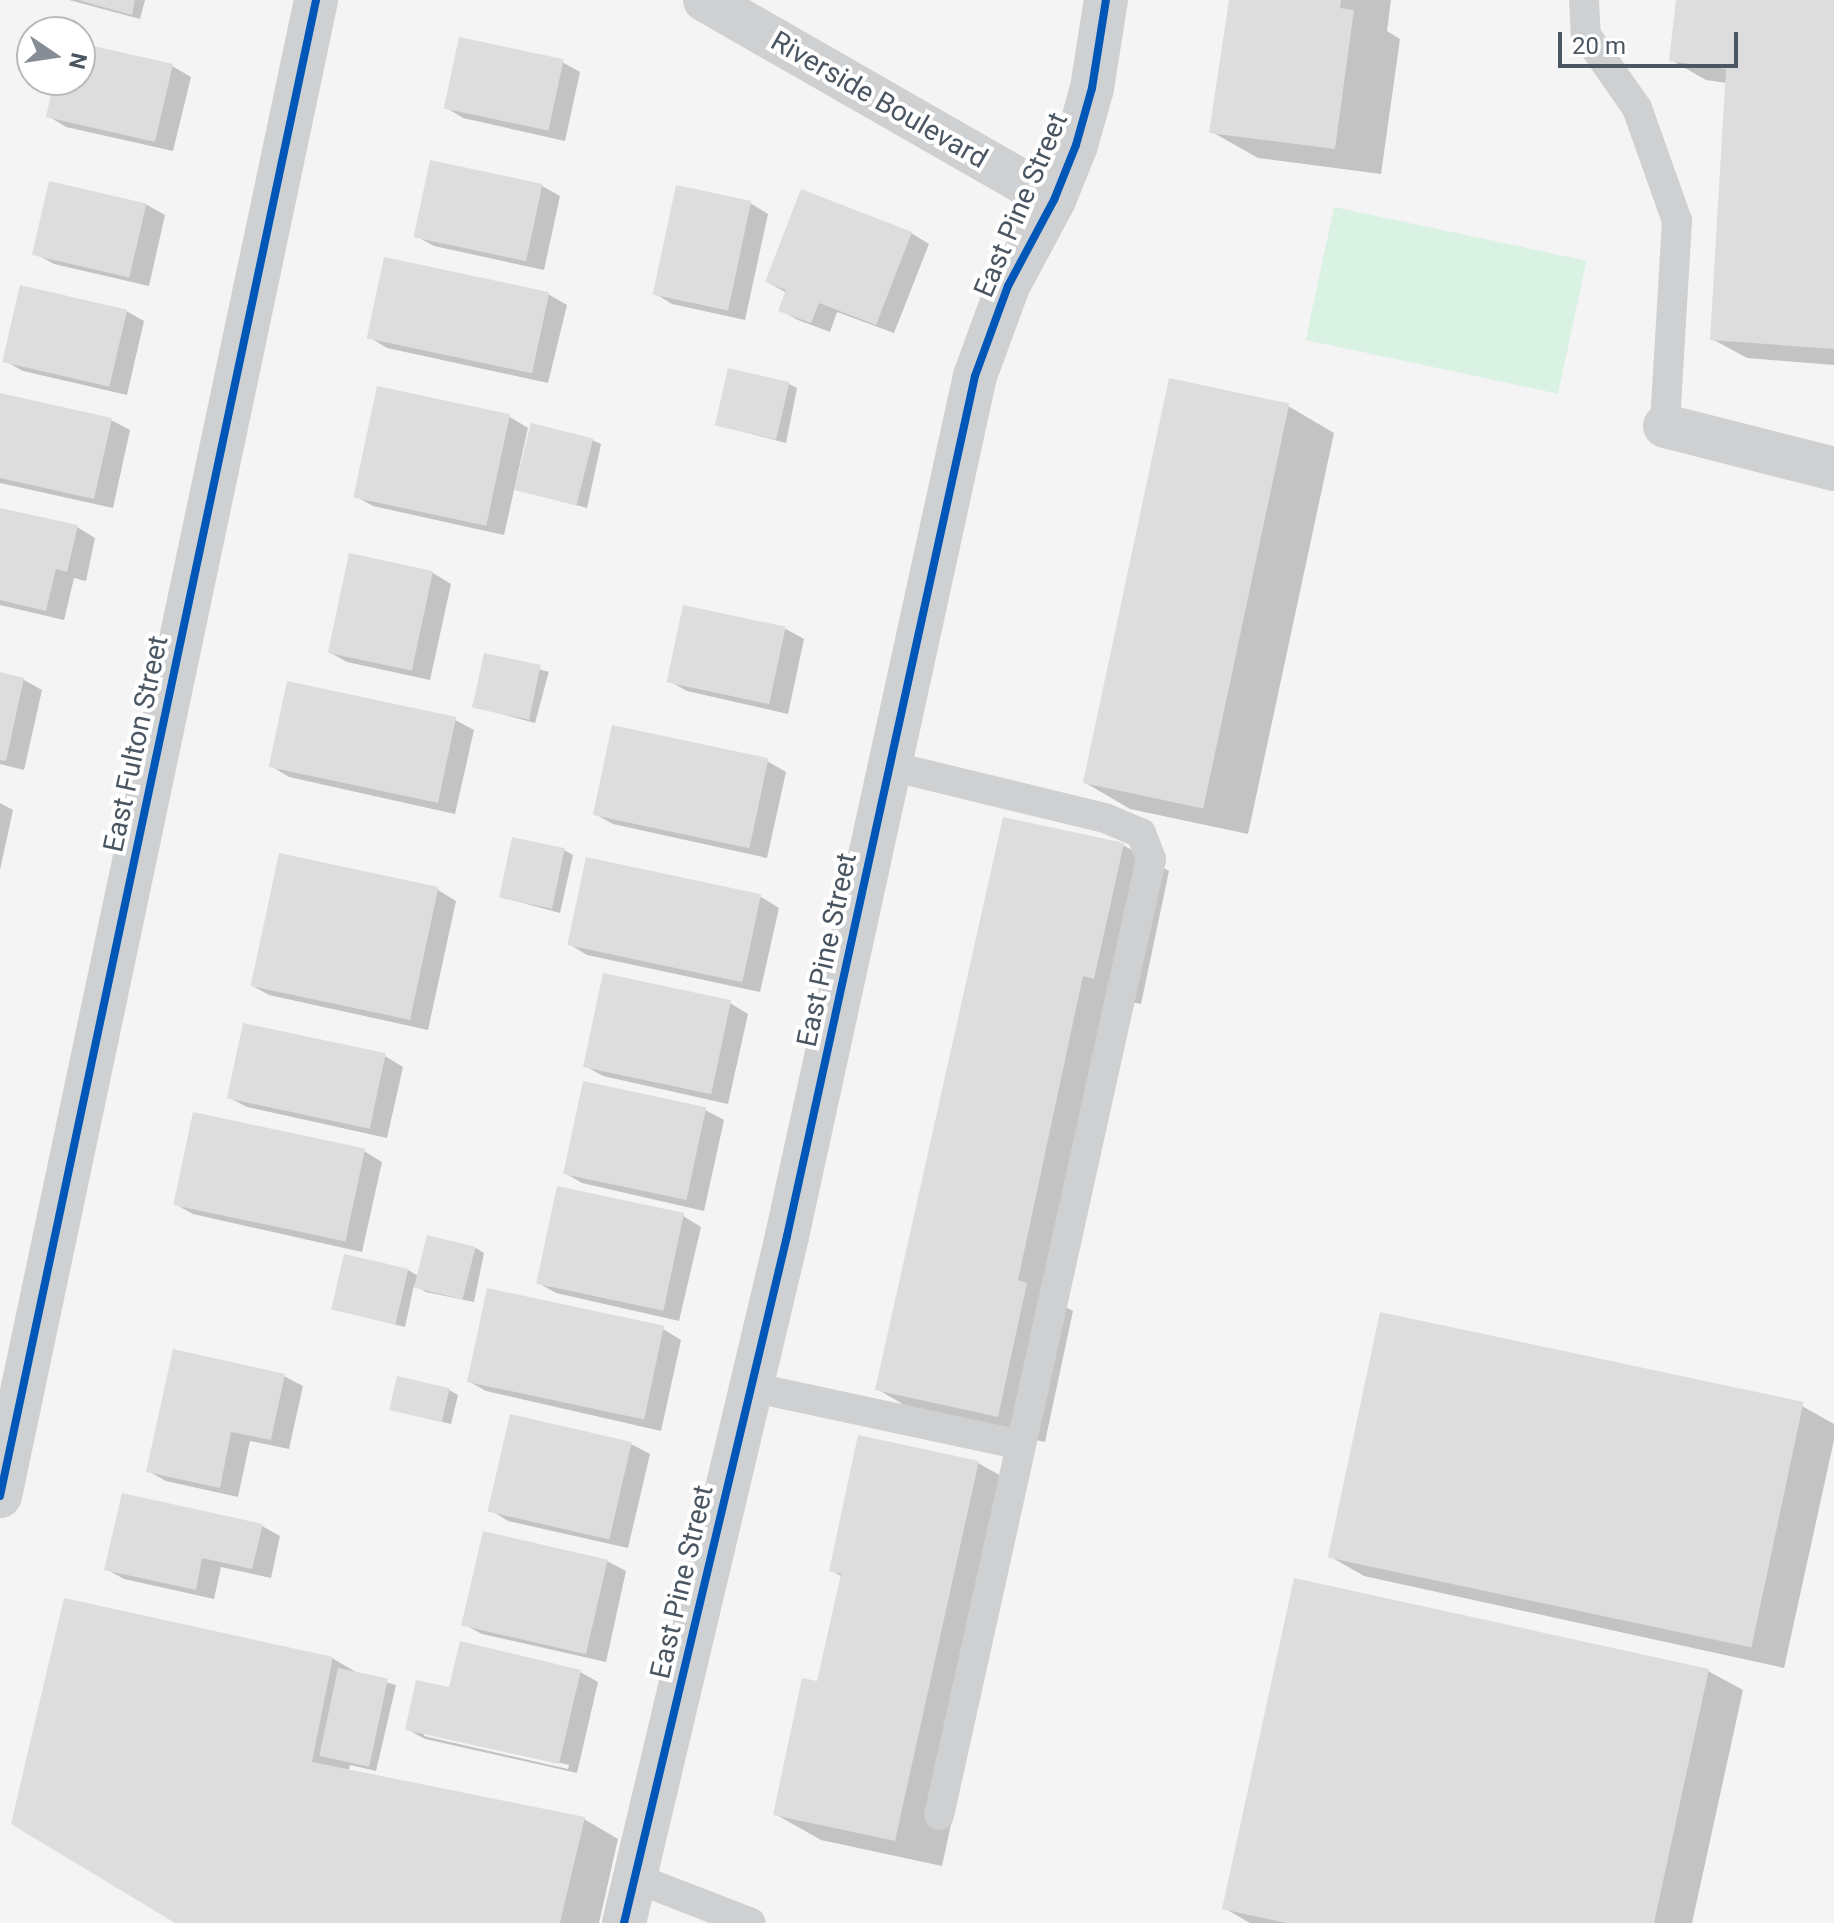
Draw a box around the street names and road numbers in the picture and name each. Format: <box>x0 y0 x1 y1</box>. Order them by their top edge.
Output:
street label: Riverside Boulevard <box>765 24 993 176</box>
street label: East Pine Street <box>967 108 1075 302</box>
street label: East Fulton Street <box>97 633 175 855</box>
street label: East Pine Street <box>790 850 864 1050</box>
street label: East Pine Street <box>643 1482 721 1682</box>

